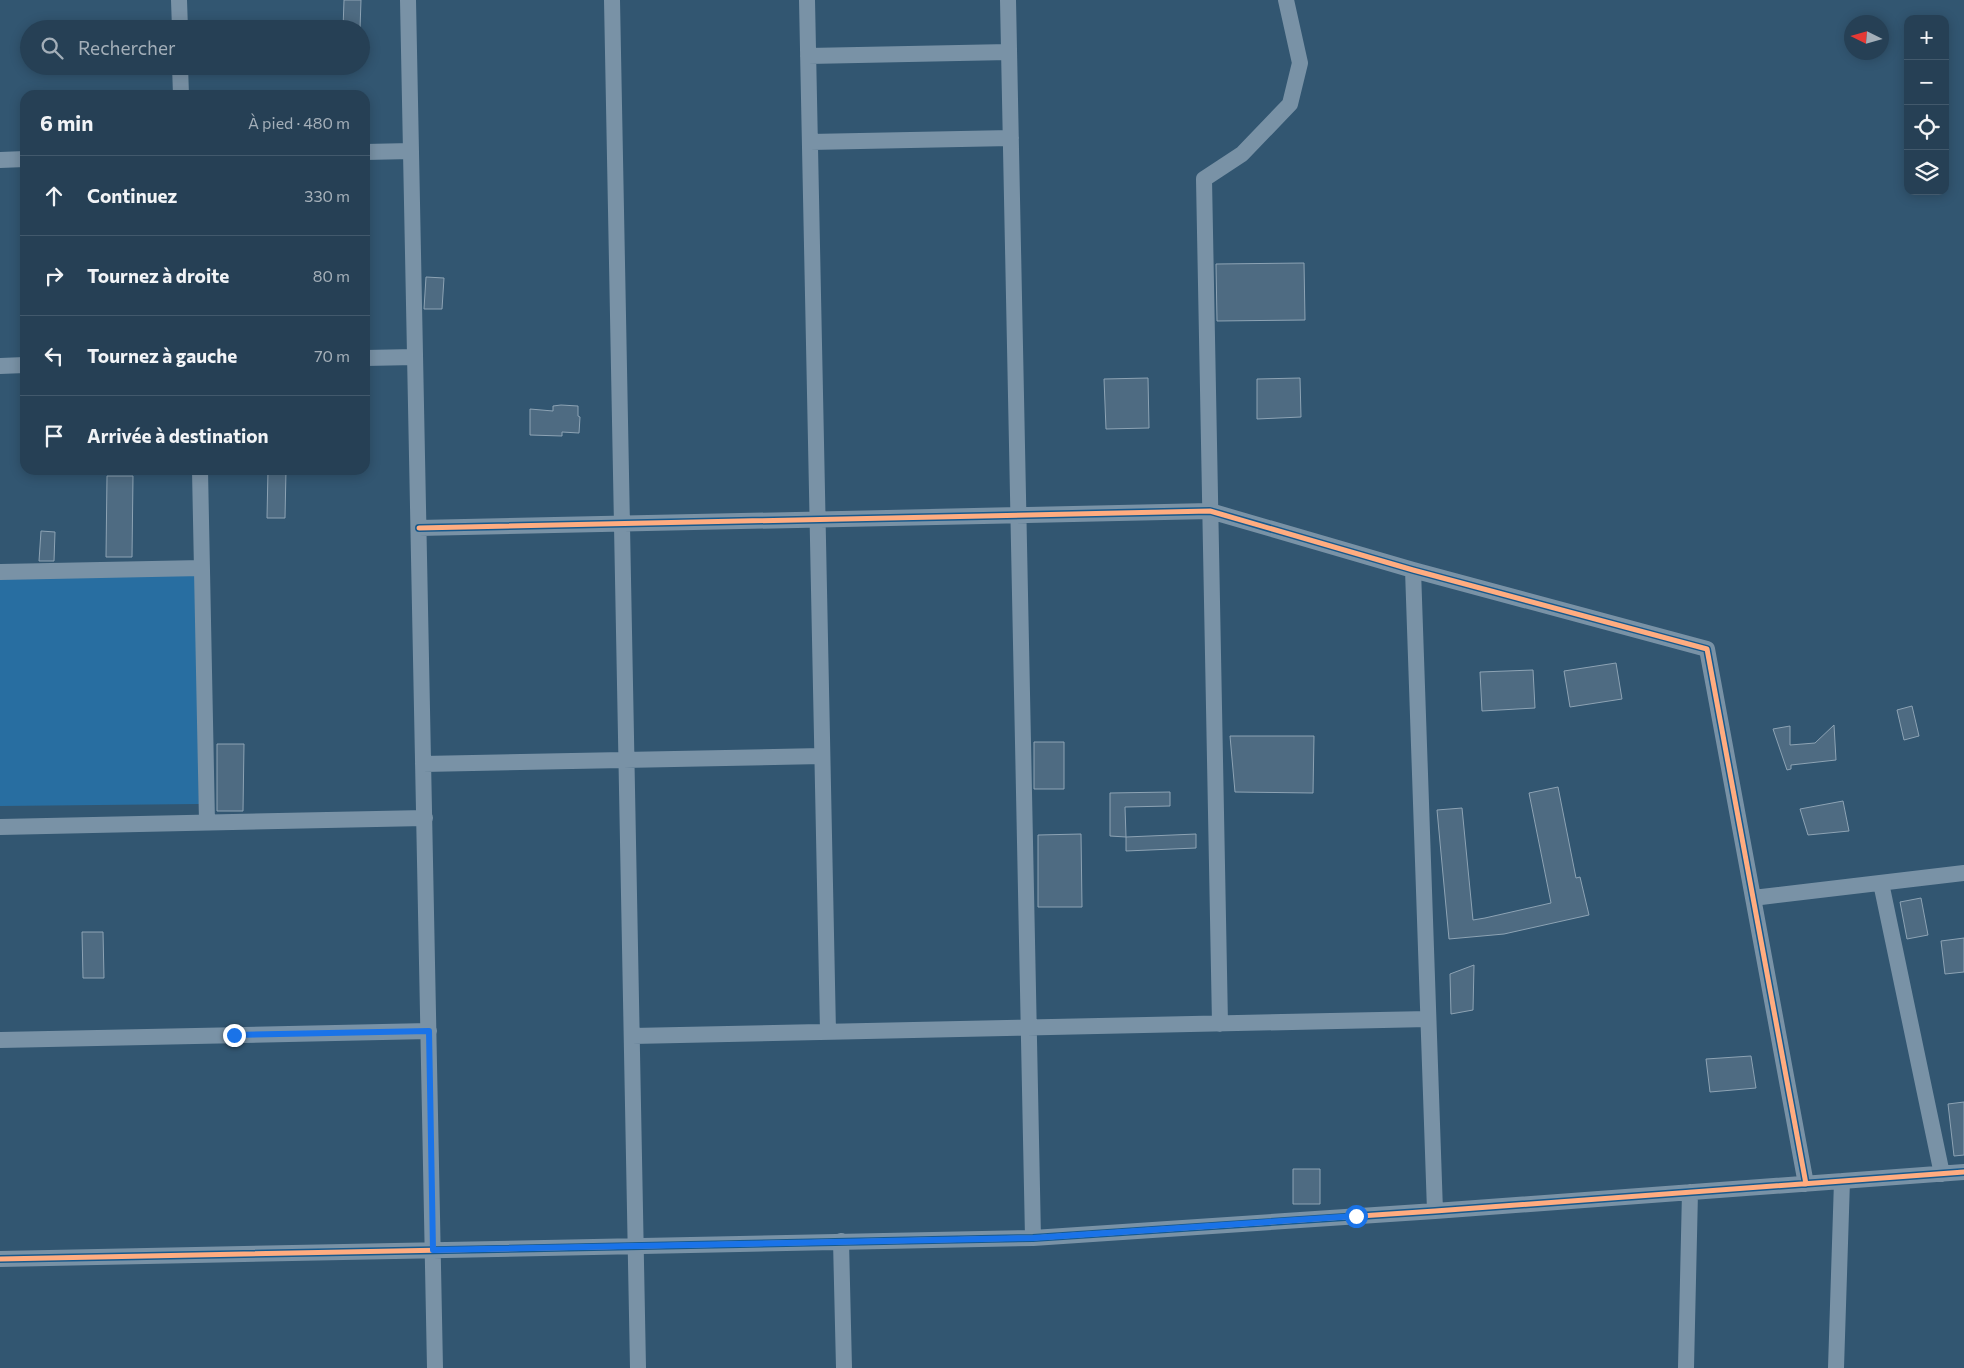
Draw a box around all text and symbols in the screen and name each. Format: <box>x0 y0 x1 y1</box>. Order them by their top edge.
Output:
north arrow <box>1844 15 1889 60</box>
map controls <box>1904 15 1949 195</box>
button: + <box>1904 15 1949 60</box>
search box <box>20 20 370 75</box>
icon: search <box>38 34 66 62</box>
text: Rechercher <box>78 36 176 59</box>
button: − <box>1904 60 1949 105</box>
button: locate <box>1904 105 1949 150</box>
text: 6 min <box>40 110 93 135</box>
text: À pied · 480 m <box>248 113 350 132</box>
button: layers <box>1904 150 1949 195</box>
icon: ahead <box>40 182 68 210</box>
text: Continuez <box>87 184 177 207</box>
text: 330 m <box>304 186 350 205</box>
icon: right <box>40 262 68 290</box>
text: Tournez à droite <box>87 264 229 287</box>
text: 80 m <box>313 266 350 285</box>
icon: left <box>40 342 68 370</box>
text: Tournez à gauche <box>87 344 237 367</box>
text: 70 m <box>314 346 350 365</box>
icon: arrive <box>40 422 68 450</box>
text: Arrivée à destination <box>87 424 269 447</box>
route end <box>223 1024 246 1047</box>
route start <box>1345 1205 1368 1228</box>

